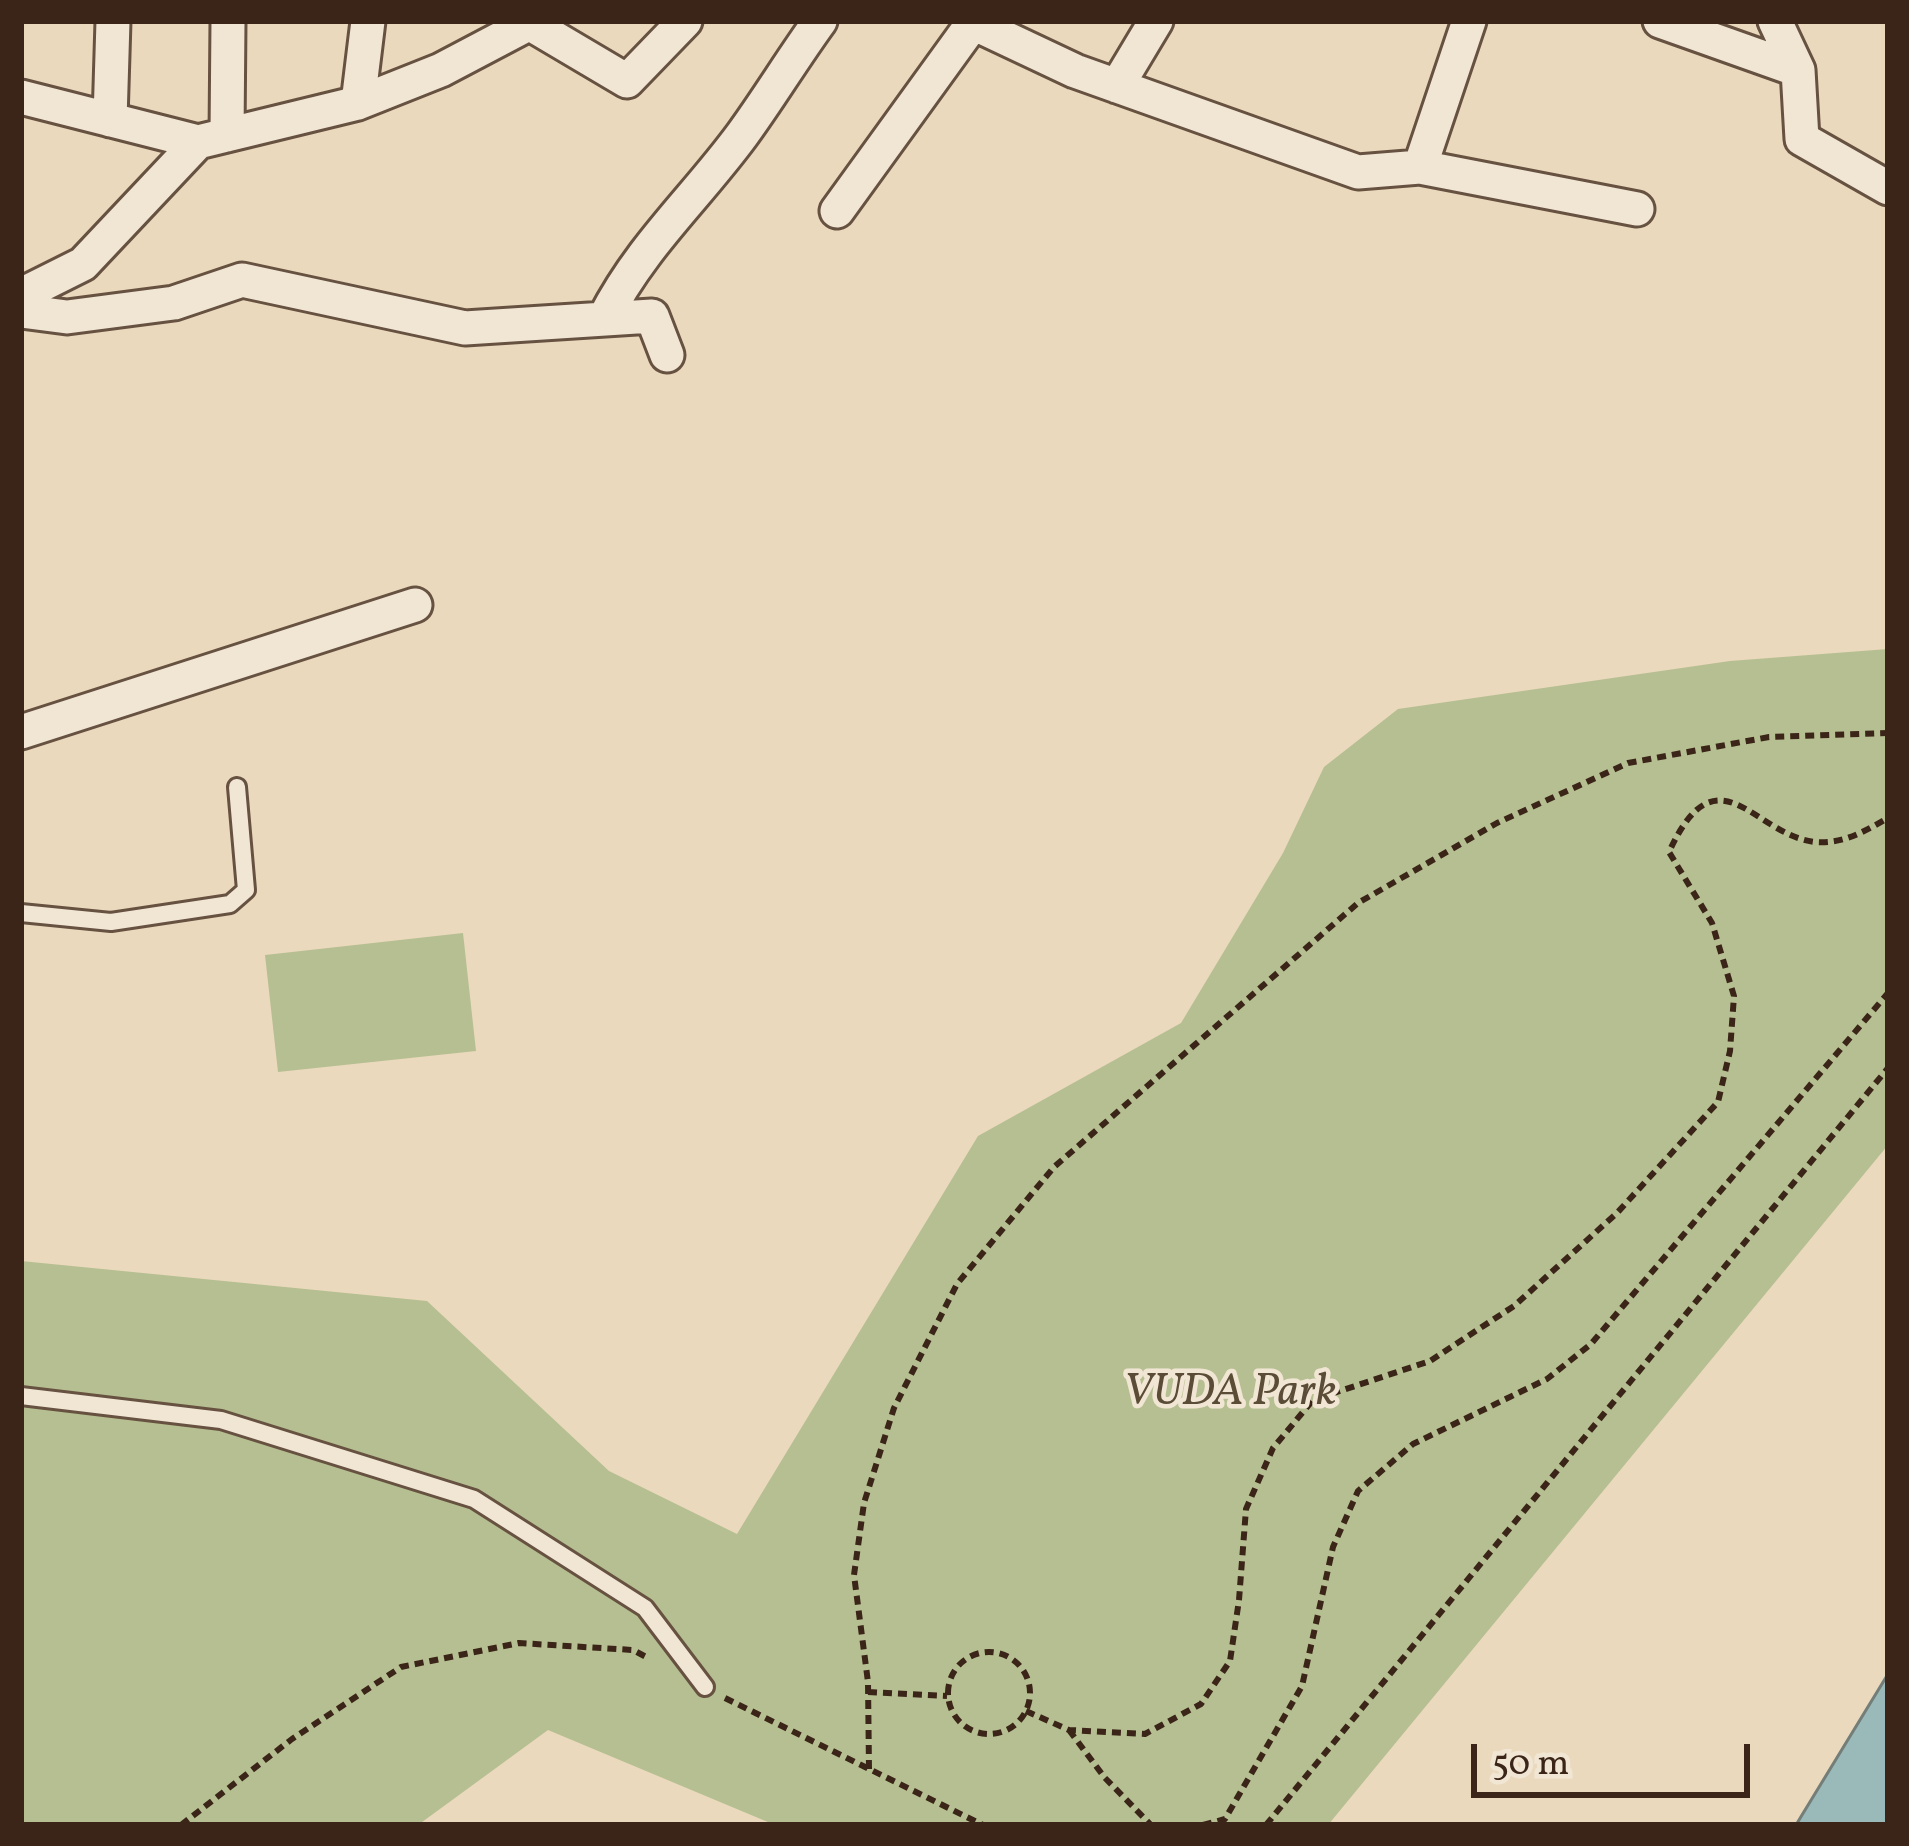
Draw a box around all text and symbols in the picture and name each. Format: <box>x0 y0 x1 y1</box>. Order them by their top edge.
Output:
park label: VUDA Park <box>1123 1369 1337 1423</box>
scale bar <box>1477 1720 1756 1794</box>
text: 50 m <box>1492 1740 1569 1790</box>

